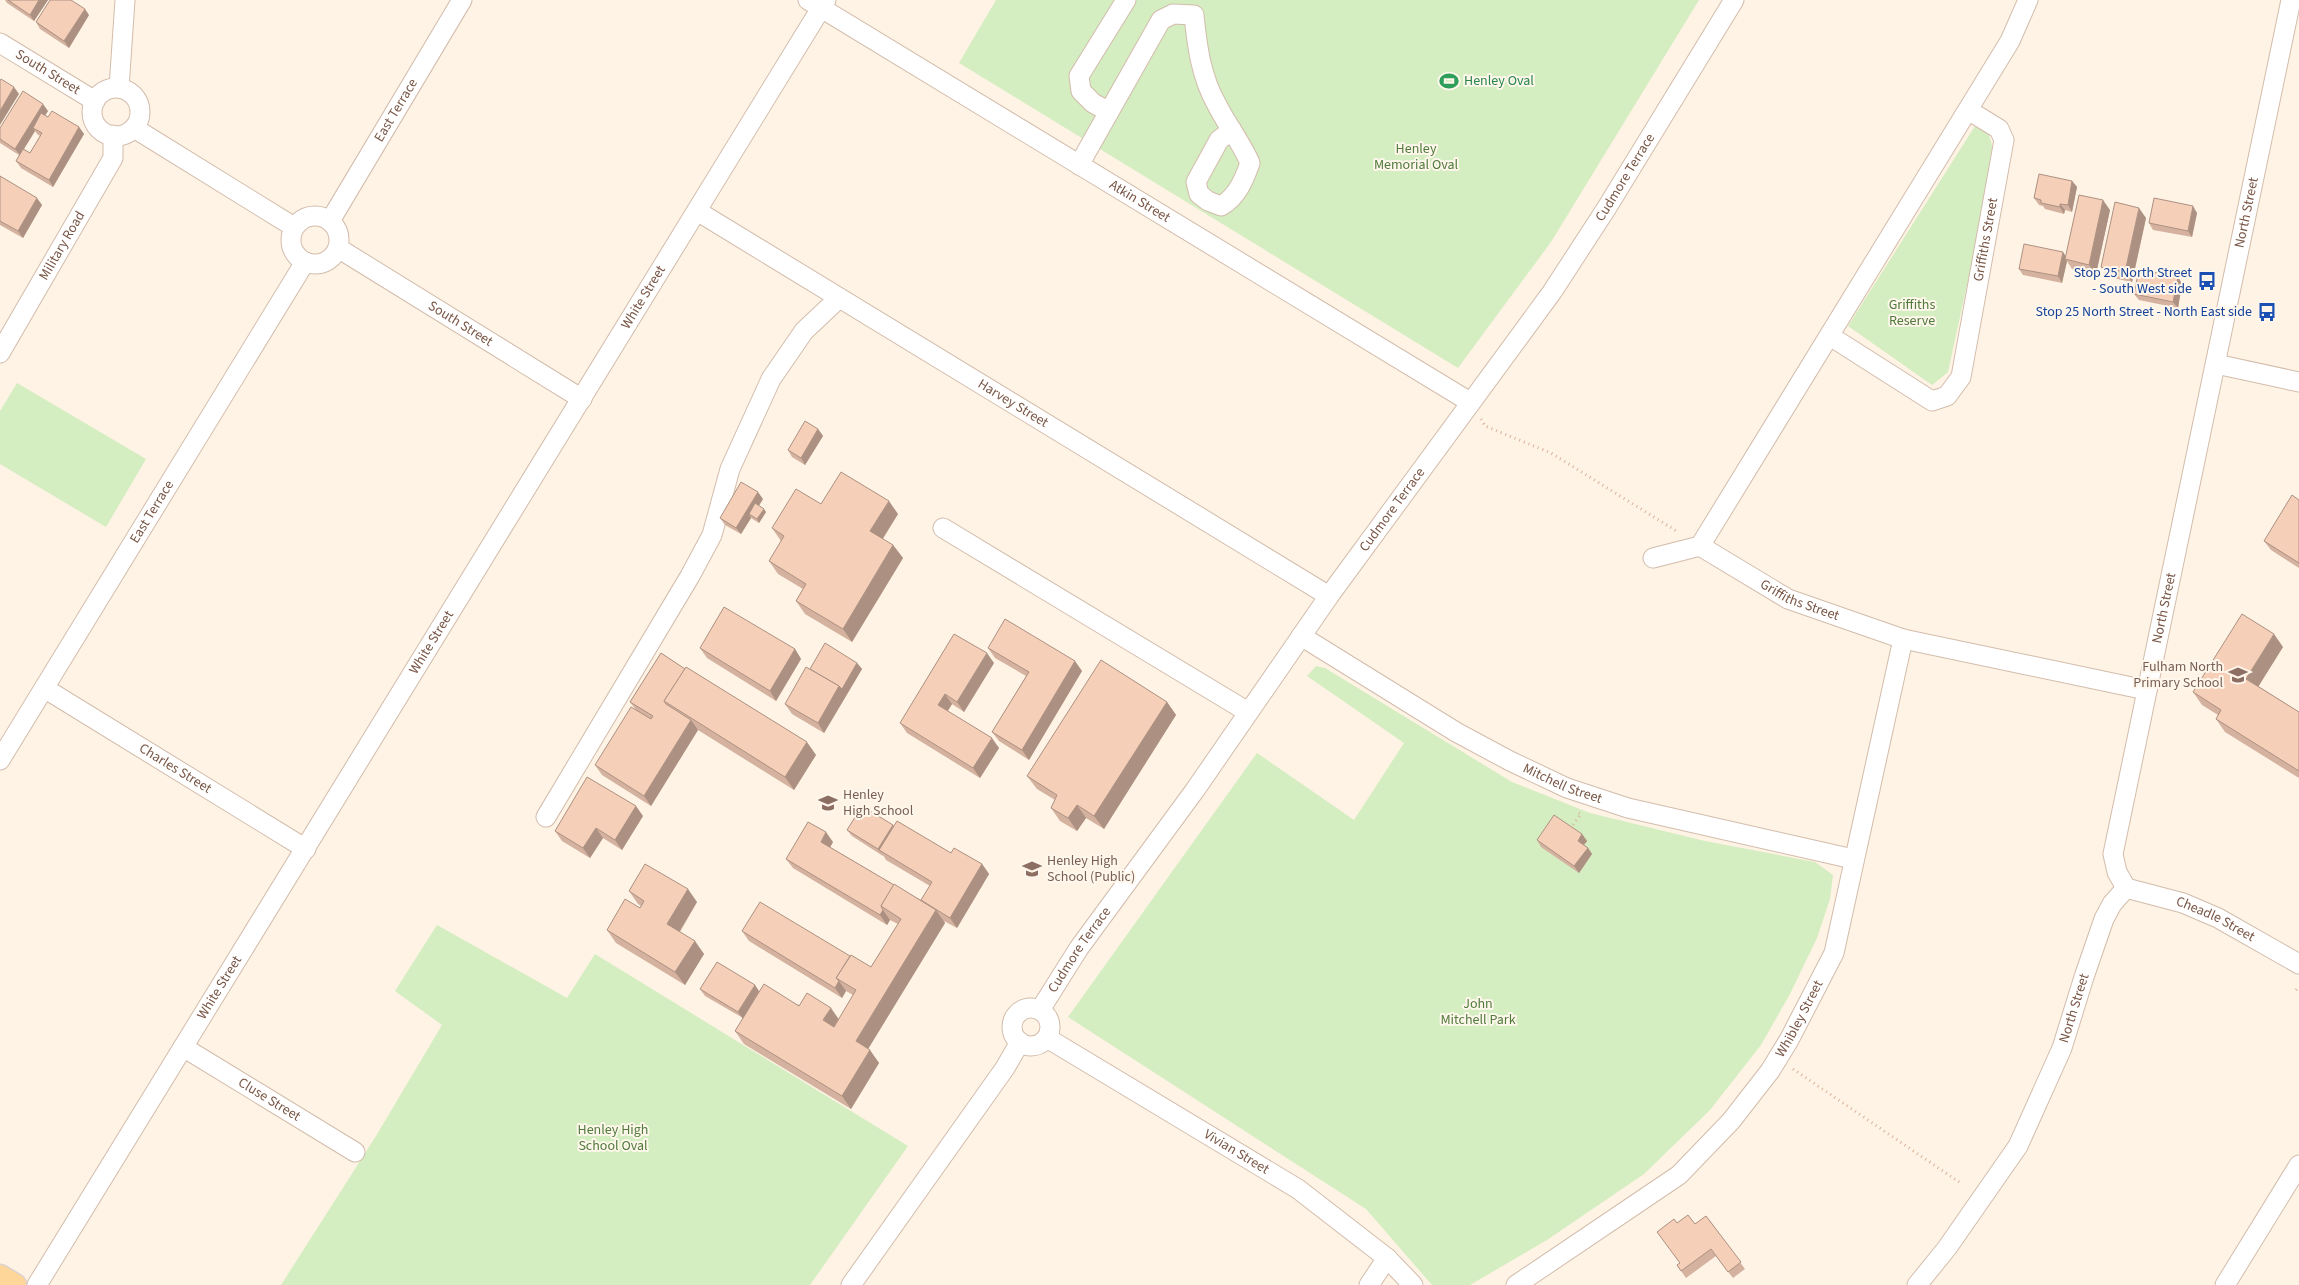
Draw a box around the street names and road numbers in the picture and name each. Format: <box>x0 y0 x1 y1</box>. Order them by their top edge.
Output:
street label: South Street <box>11 45 84 100</box>
street label: East Terrace <box>369 75 423 146</box>
street label: Cudmore Terrace <box>1590 130 1660 225</box>
street label: Atkin Street <box>1105 175 1174 228</box>
street label: North Street <box>2230 175 2264 250</box>
street label: Griffiths Street <box>1969 196 2003 283</box>
street label: Military Road <box>34 207 90 284</box>
street label: White Street <box>616 261 671 333</box>
street label: South Street <box>424 296 497 352</box>
street label: Harvey Street <box>974 374 1052 433</box>
street label: Cudmore Terrace <box>1355 463 1430 556</box>
street label: East Terrace <box>125 476 179 547</box>
street label: North Street <box>2147 571 2181 645</box>
street label: Griffiths Street <box>1756 574 1842 626</box>
street label: White Street <box>404 607 459 678</box>
street label: Charles Street <box>135 739 216 799</box>
street label: Mitchell Street <box>1520 758 1605 809</box>
street label: Cheadle Street <box>2174 892 2259 947</box>
street label: Cudmore Terrace <box>1043 903 1116 997</box>
street label: White Street <box>192 952 247 1023</box>
street label: North Street <box>2054 970 2095 1045</box>
street label: Whibley Street <box>1771 976 1828 1061</box>
street label: Cluse Street <box>234 1073 304 1127</box>
street label: Vivian Street <box>1200 1124 1273 1180</box>

